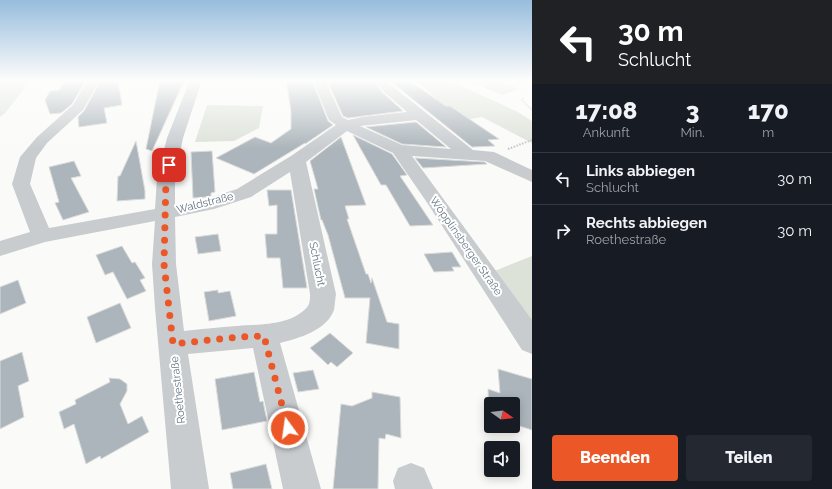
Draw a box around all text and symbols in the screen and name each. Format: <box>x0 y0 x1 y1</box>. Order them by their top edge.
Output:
text: 30 m <box>618 15 684 48</box>
icon: left <box>552 16 604 68</box>
text: Schlucht <box>618 49 691 70</box>
text: 17:08 <box>575 96 637 125</box>
text: 3 <box>686 96 699 125</box>
text: 170 <box>748 96 789 125</box>
text: Ankunft <box>583 125 630 140</box>
text: Min. <box>680 125 705 140</box>
text: m <box>762 125 774 140</box>
pin <box>152 148 186 182</box>
icon: arrive <box>158 154 180 176</box>
text: Links abbiegen <box>586 162 695 180</box>
icon: left <box>552 168 574 190</box>
text: 30 m <box>777 170 812 188</box>
text: Schlucht <box>586 180 639 195</box>
street label: Waldstraße <box>175 190 235 216</box>
street label: Wöpplinsberger Straße <box>427 194 505 298</box>
text: Rechts abbiegen <box>586 214 707 232</box>
icon: right <box>552 220 574 242</box>
text: 30 m <box>777 222 812 240</box>
text: Roethestraße <box>586 232 666 247</box>
street label: Schlucht <box>306 241 328 288</box>
street label: Roethestraße <box>168 355 188 424</box>
north arrow <box>484 397 520 433</box>
map controls <box>484 397 520 477</box>
position arrow <box>267 407 309 449</box>
button: Beenden <box>552 435 678 481</box>
button: Teilen <box>686 435 812 481</box>
button: sound <box>484 441 520 477</box>

